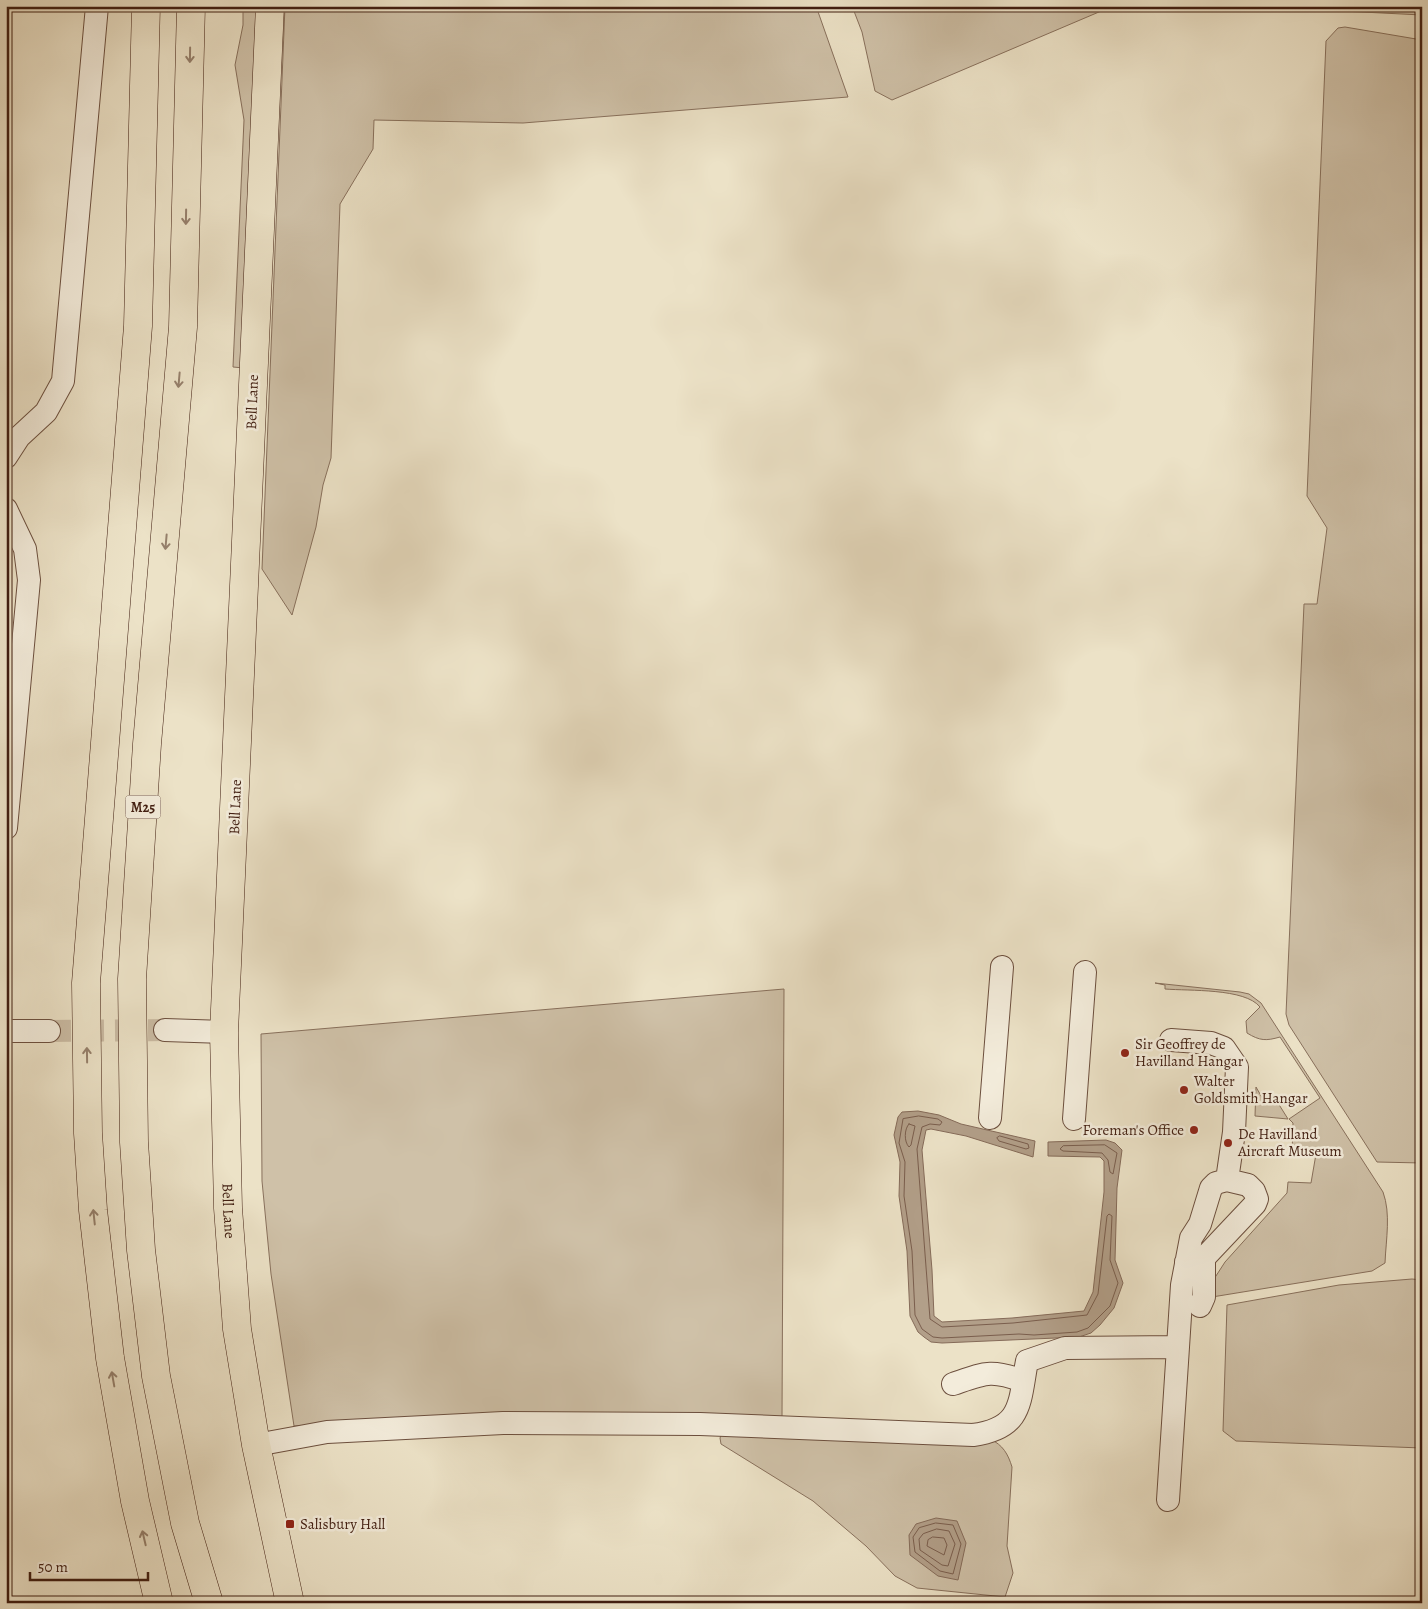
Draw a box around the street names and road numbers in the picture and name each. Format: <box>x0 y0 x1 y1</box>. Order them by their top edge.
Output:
street label: Bell Lane <box>241 374 263 430</box>
street label: Bell Lane <box>224 779 246 835</box>
road number: M25 <box>126 796 160 819</box>
street label: Bell Lane <box>217 1183 240 1240</box>

